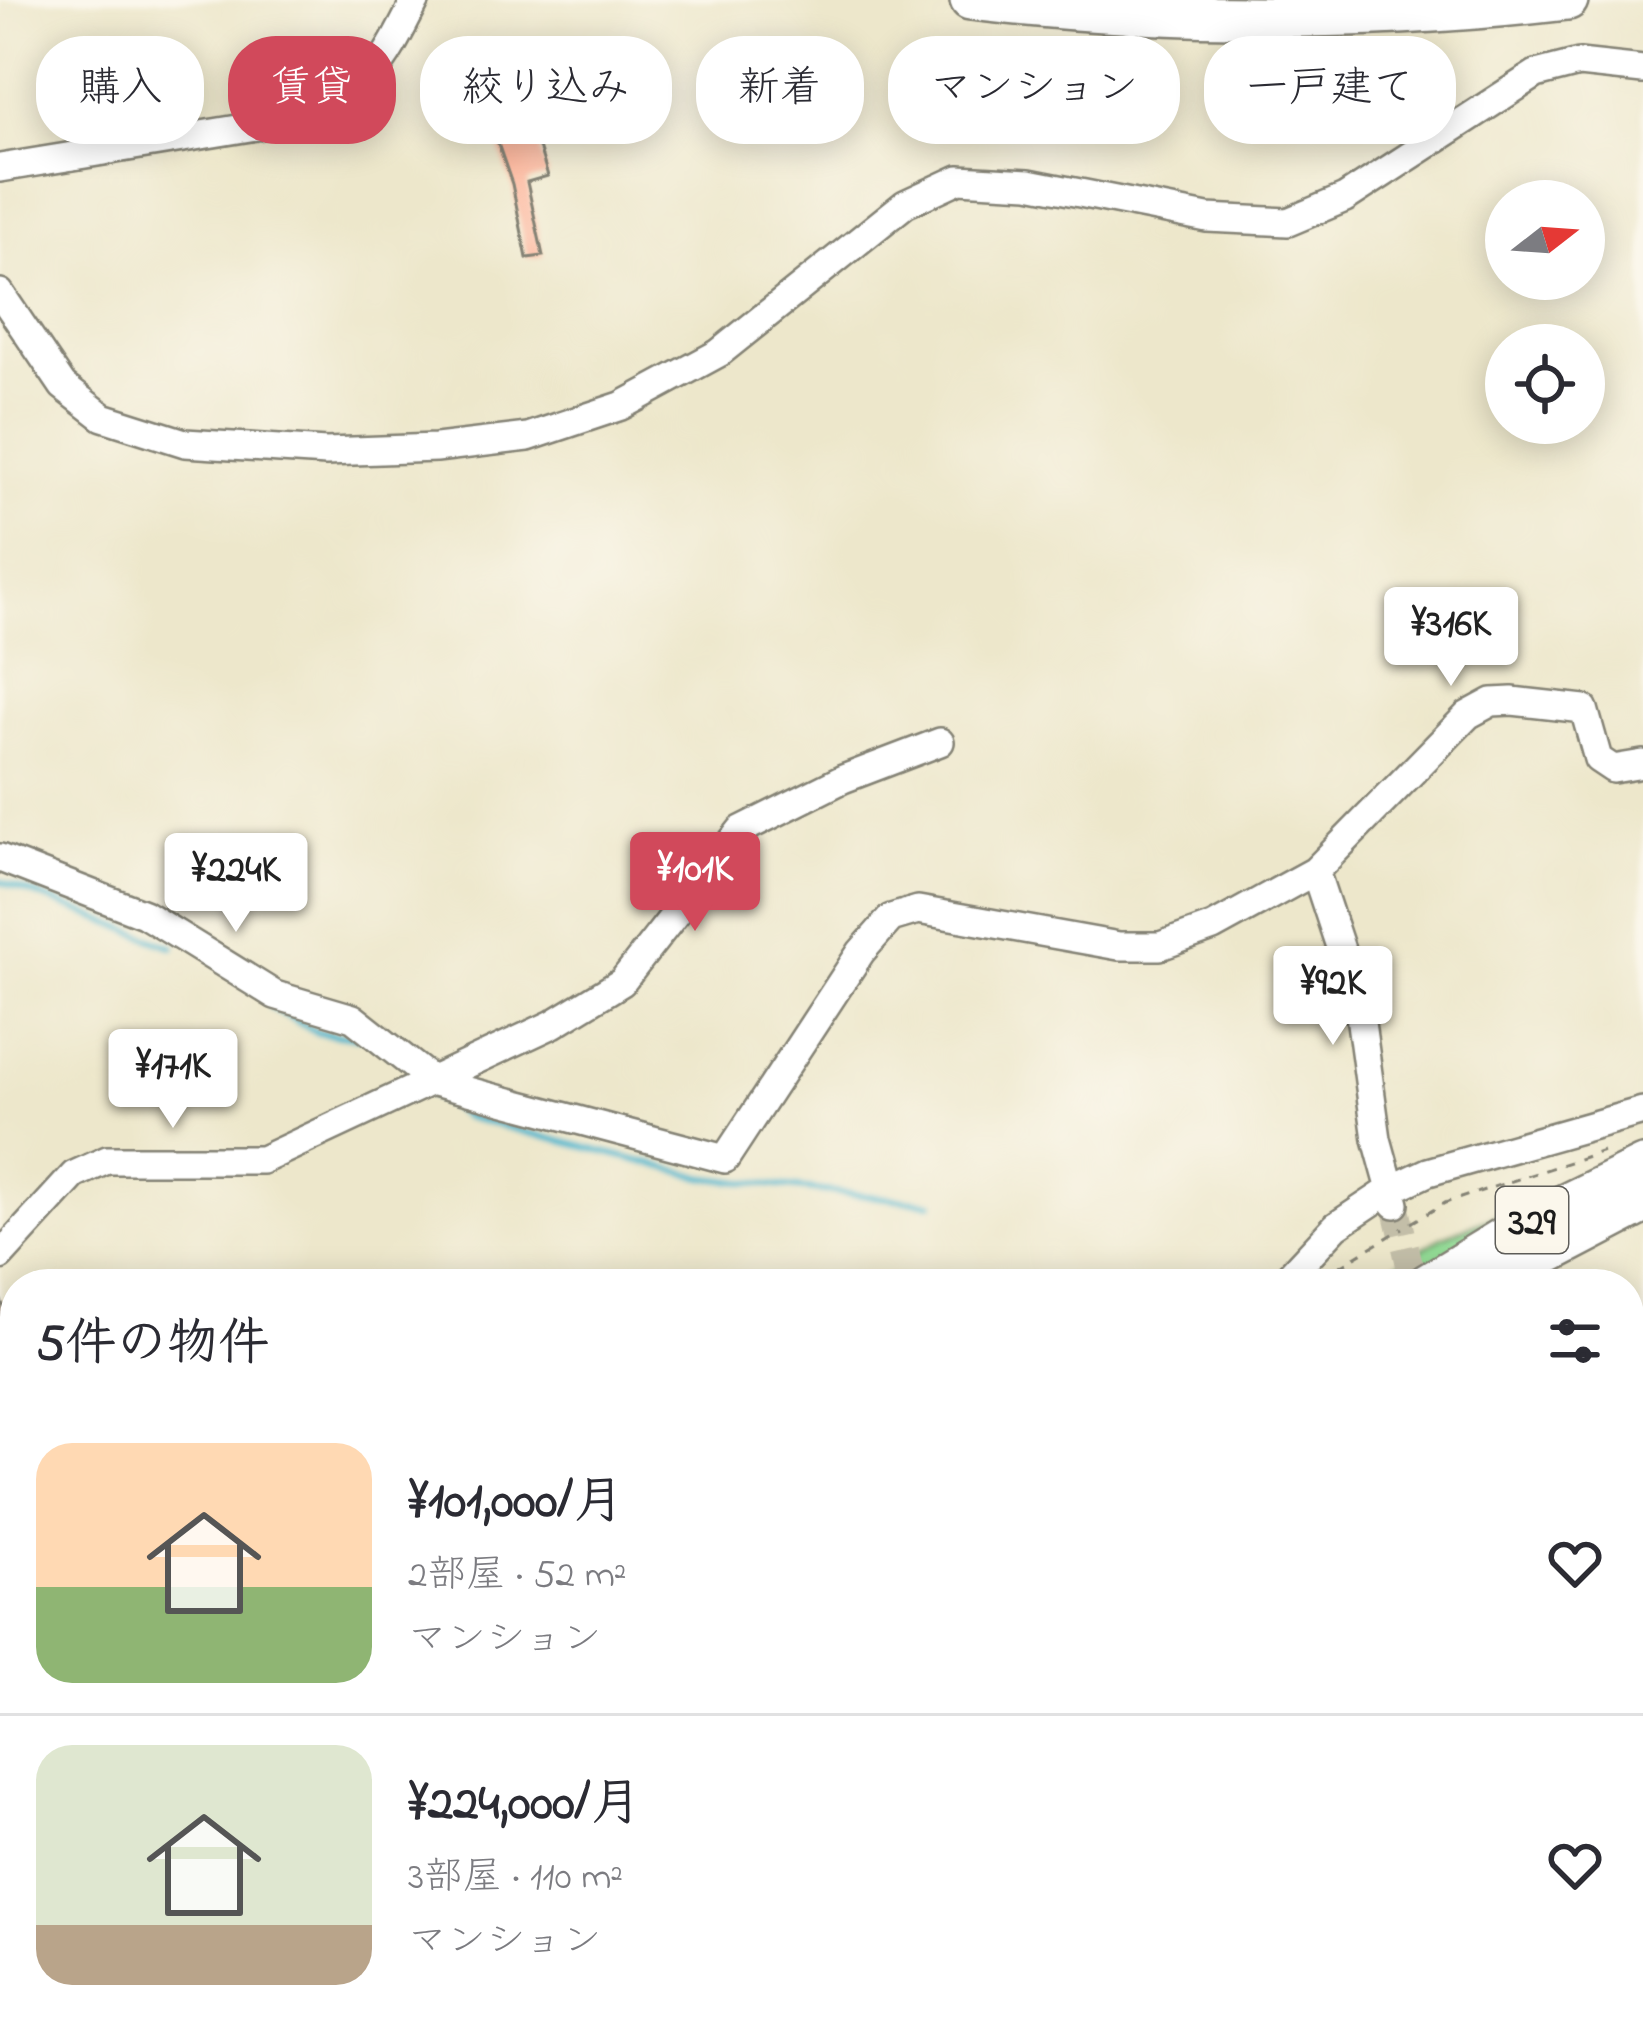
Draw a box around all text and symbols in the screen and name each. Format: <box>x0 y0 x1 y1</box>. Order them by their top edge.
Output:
chip: 購入 <box>36 36 204 144</box>
chip: 賃貸 <box>228 36 396 144</box>
chip: 絞り込み <box>420 36 672 144</box>
chip: 新着 <box>696 36 864 144</box>
chip: マンション <box>888 36 1180 144</box>
chip: 一戸建て <box>1204 36 1456 144</box>
north arrow <box>1485 180 1605 300</box>
map controls <box>1485 180 1605 444</box>
button: locate <box>1485 324 1605 444</box>
pin: ¥316K <box>1367 587 1535 689</box>
text: ¥316K <box>1411 597 1491 654</box>
pin: ¥101K <box>611 832 779 934</box>
pin: ¥224K <box>152 833 320 935</box>
text: ¥101K <box>657 842 733 899</box>
text: ¥224K <box>192 843 280 900</box>
pin: ¥92K <box>1262 946 1404 1048</box>
text: ¥92K <box>1300 956 1366 1013</box>
pin: ¥171K <box>89 1029 257 1131</box>
text: ¥171K <box>136 1039 211 1096</box>
road number: 329 <box>1496 1187 1568 1253</box>
text: 5件の物件 <box>36 1308 269 1383</box>
icon: filters <box>1542 1308 1608 1374</box>
text: ¥101,000/月 <box>408 1466 624 1541</box>
icon: home <box>132 1491 276 1635</box>
icon: heart <box>1542 1530 1608 1596</box>
text: 2部屋 · 52 m² <box>408 1548 626 1605</box>
text: マンション <box>408 1612 601 1669</box>
text: ¥224,000/月 <box>408 1768 641 1843</box>
icon: home <box>132 1793 276 1937</box>
icon: heart <box>1542 1832 1608 1898</box>
text: 3部屋 · 110 m² <box>408 1850 623 1907</box>
text: マンション <box>408 1914 601 1971</box>

